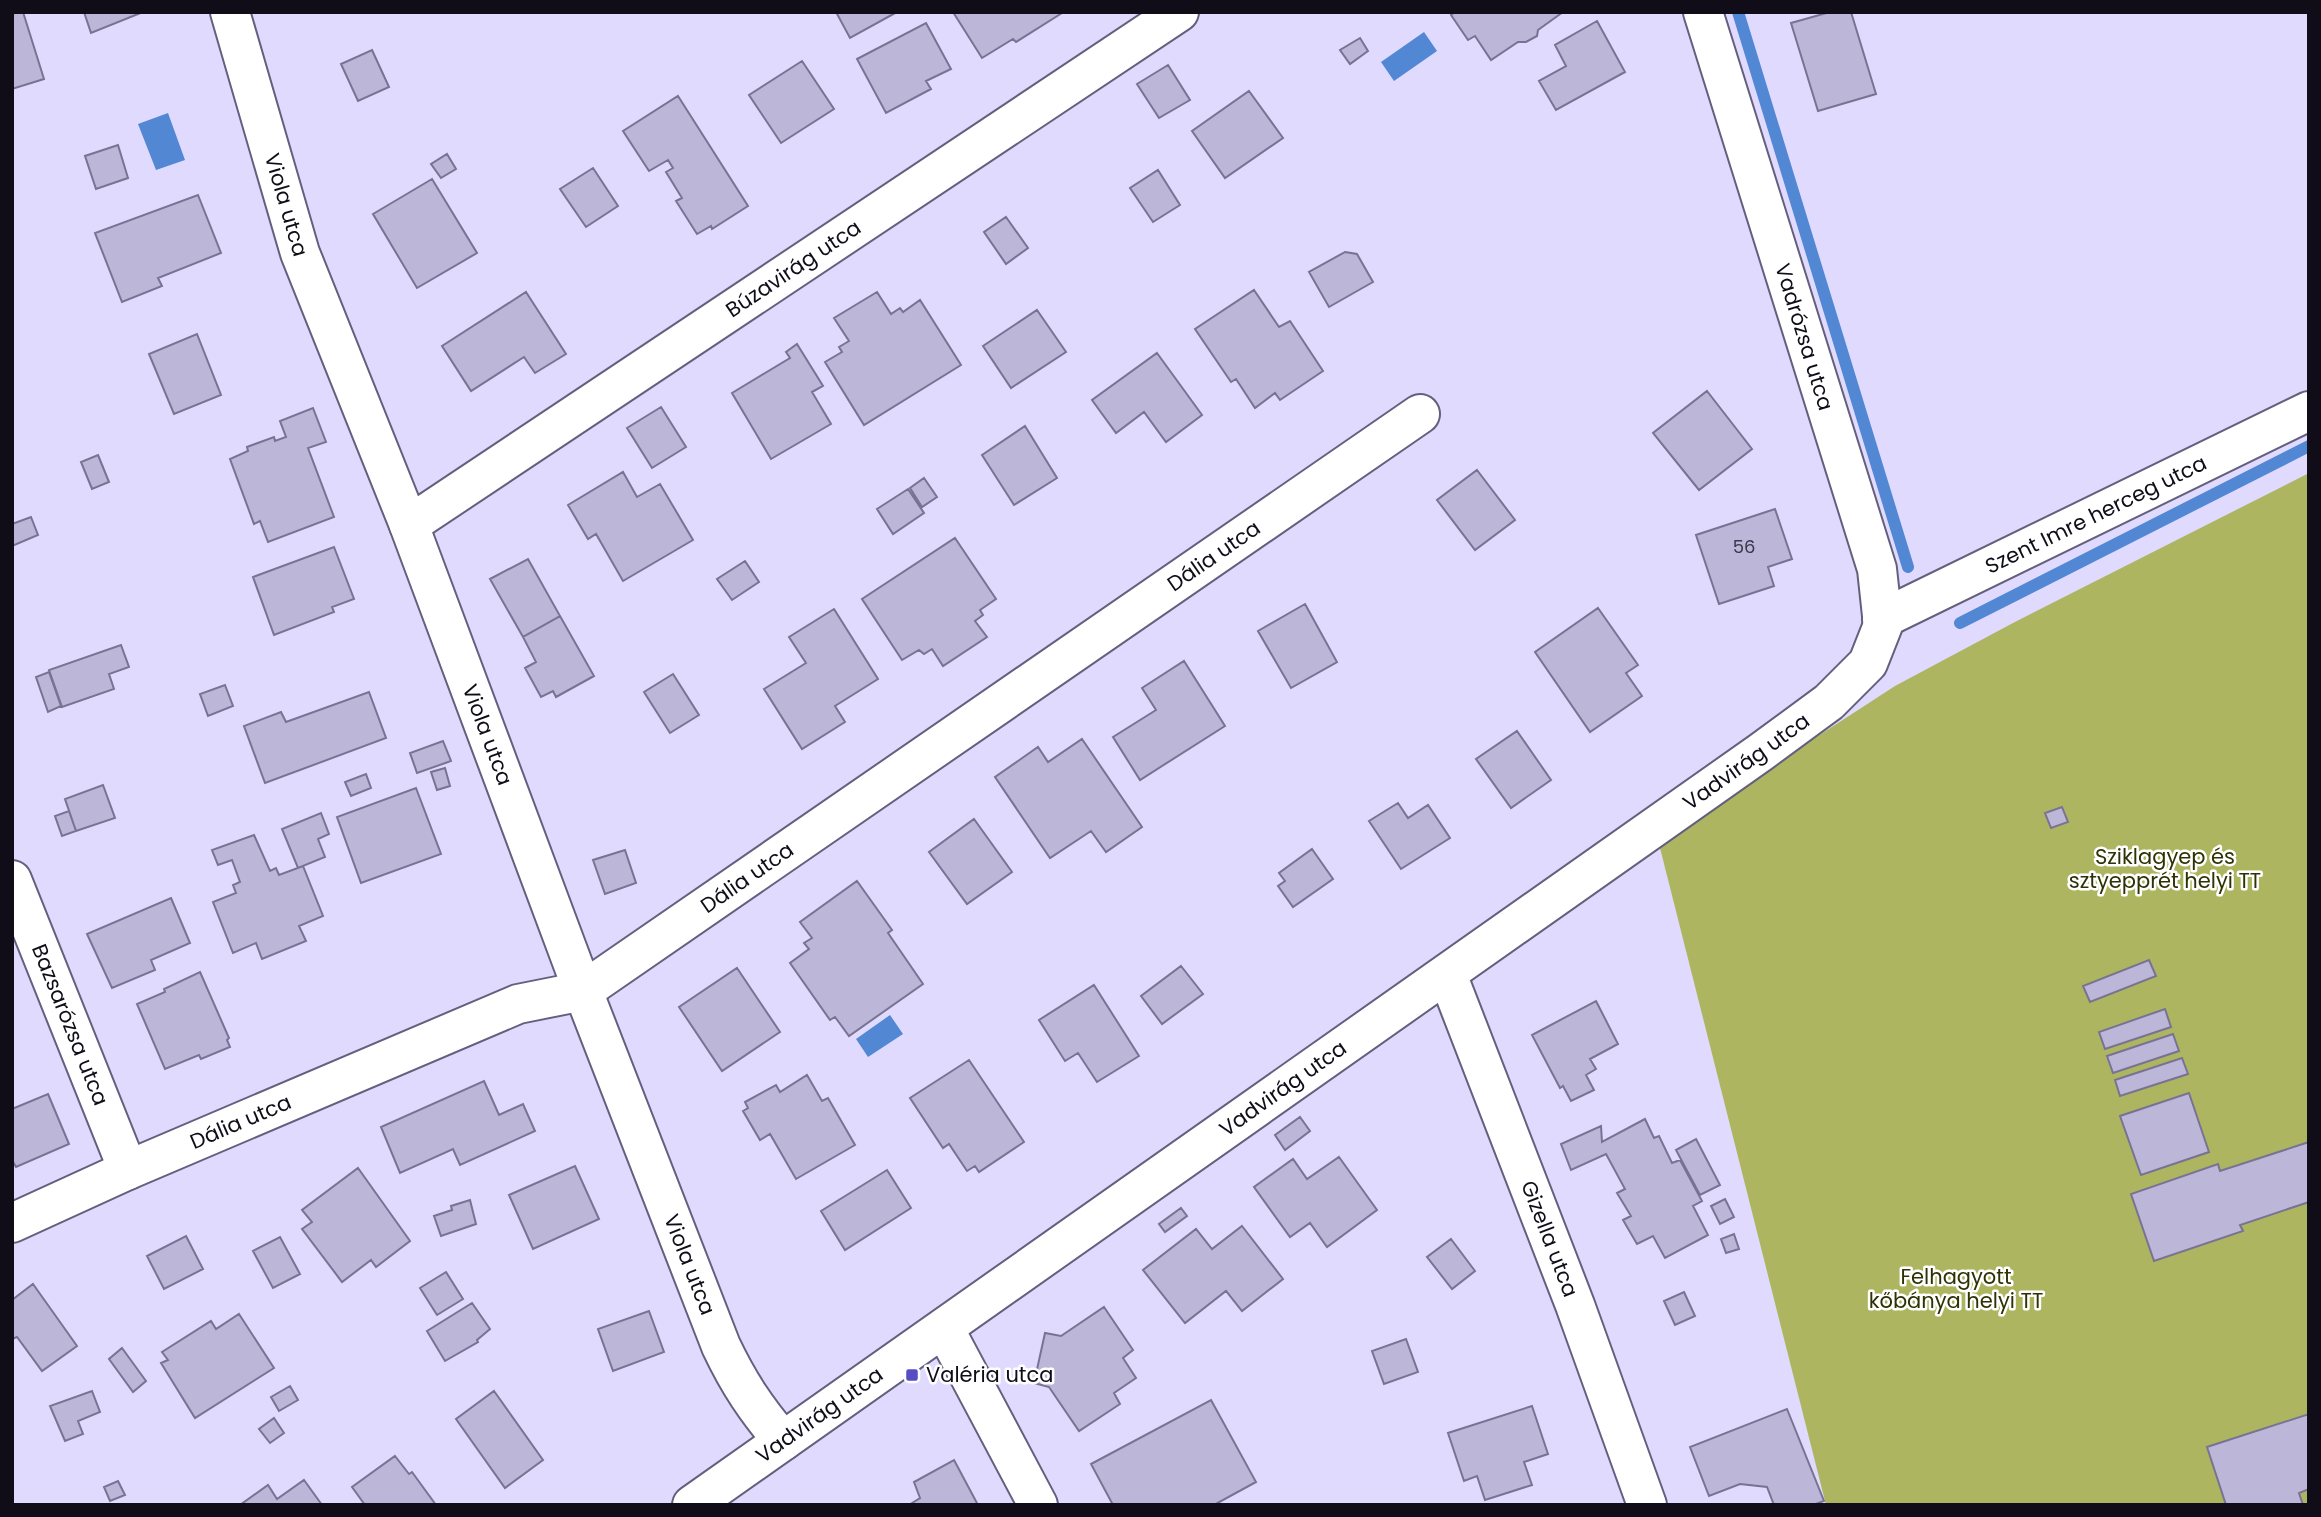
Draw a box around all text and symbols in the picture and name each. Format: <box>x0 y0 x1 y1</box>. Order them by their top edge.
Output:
street label: Viola utca <box>258 150 315 260</box>
street label: Búzavirág utca <box>720 213 867 324</box>
street label: Vadrózsa utca <box>1768 260 1841 414</box>
street label: Szent Imre herceg utca <box>1980 448 2211 581</box>
street label: Dália utca <box>1161 513 1266 598</box>
house number: 56 <box>1733 534 1755 559</box>
street label: Viola utca <box>456 680 520 789</box>
street label: Vadvirág utca <box>1677 706 1815 817</box>
street label: Dália utca <box>694 835 799 920</box>
park label: Sziklagyep és sztyepprét helyi TT <box>2069 842 2261 895</box>
street label: Bazsarózsa utca <box>25 940 116 1110</box>
street label: Vadvirág utca <box>1213 1033 1352 1143</box>
street label: Dália utca <box>185 1087 296 1156</box>
street label: Gizella utca <box>1514 1176 1585 1301</box>
street label: Viola utca <box>657 1210 723 1319</box>
park label: Felhagyott kőbánya helyi TT <box>1869 1262 2043 1315</box>
street label: Vadvirág utca <box>750 1360 889 1470</box>
place label: Valéria utca <box>926 1360 1053 1389</box>
marker: Valéria utca <box>904 1367 920 1383</box>

